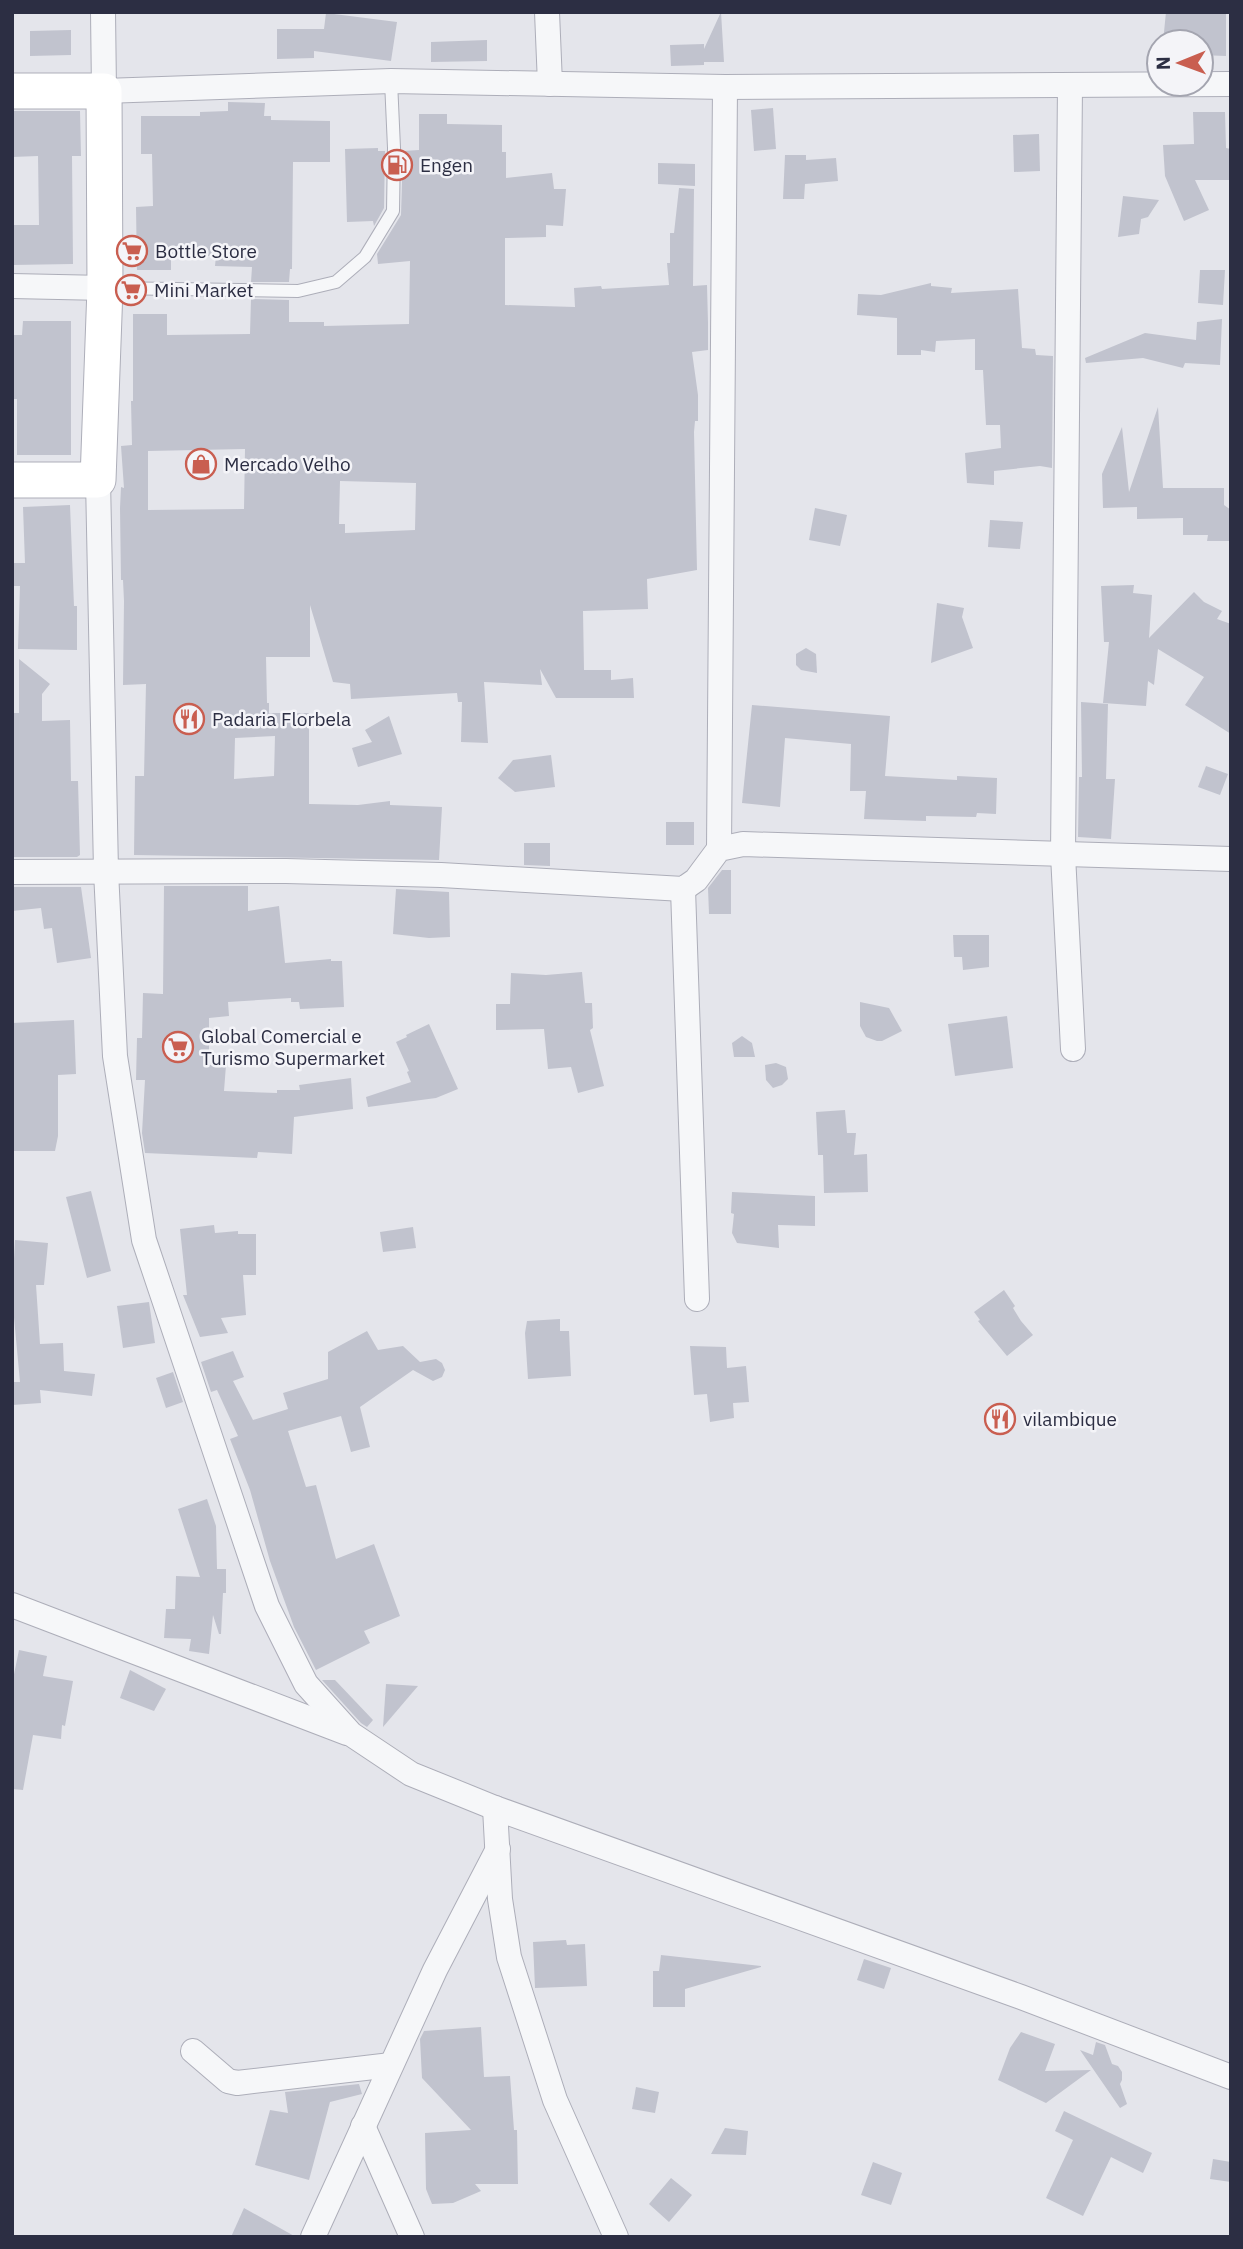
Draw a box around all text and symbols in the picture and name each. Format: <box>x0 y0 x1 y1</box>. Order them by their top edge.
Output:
north arrow <box>1145 28 1215 98</box>
text: N <box>1151 56 1175 70</box>
fuel station icon: Engen <box>380 148 414 182</box>
place label: Engen <box>420 153 473 177</box>
supermarket icon: Bottle Store <box>115 234 149 268</box>
place label: Bottle Store <box>155 239 257 263</box>
supermarket icon: Mini Market <box>114 273 148 307</box>
place label: Mini Market <box>154 278 254 302</box>
shop icon: Mercado Velho <box>184 447 218 481</box>
place label: Mercado Velho <box>224 452 351 476</box>
restaurant icon: Padaria Florbela <box>172 702 206 736</box>
place label: Padaria Florbela <box>212 707 351 731</box>
place label: Global Comercial e Turismo Supermarket <box>201 1024 385 1070</box>
supermarket icon: Global Comercial e Turismo Supermarket <box>161 1030 195 1064</box>
restaurant icon: vilambique <box>983 1402 1017 1436</box>
place label: vilambique <box>1023 1407 1117 1431</box>

